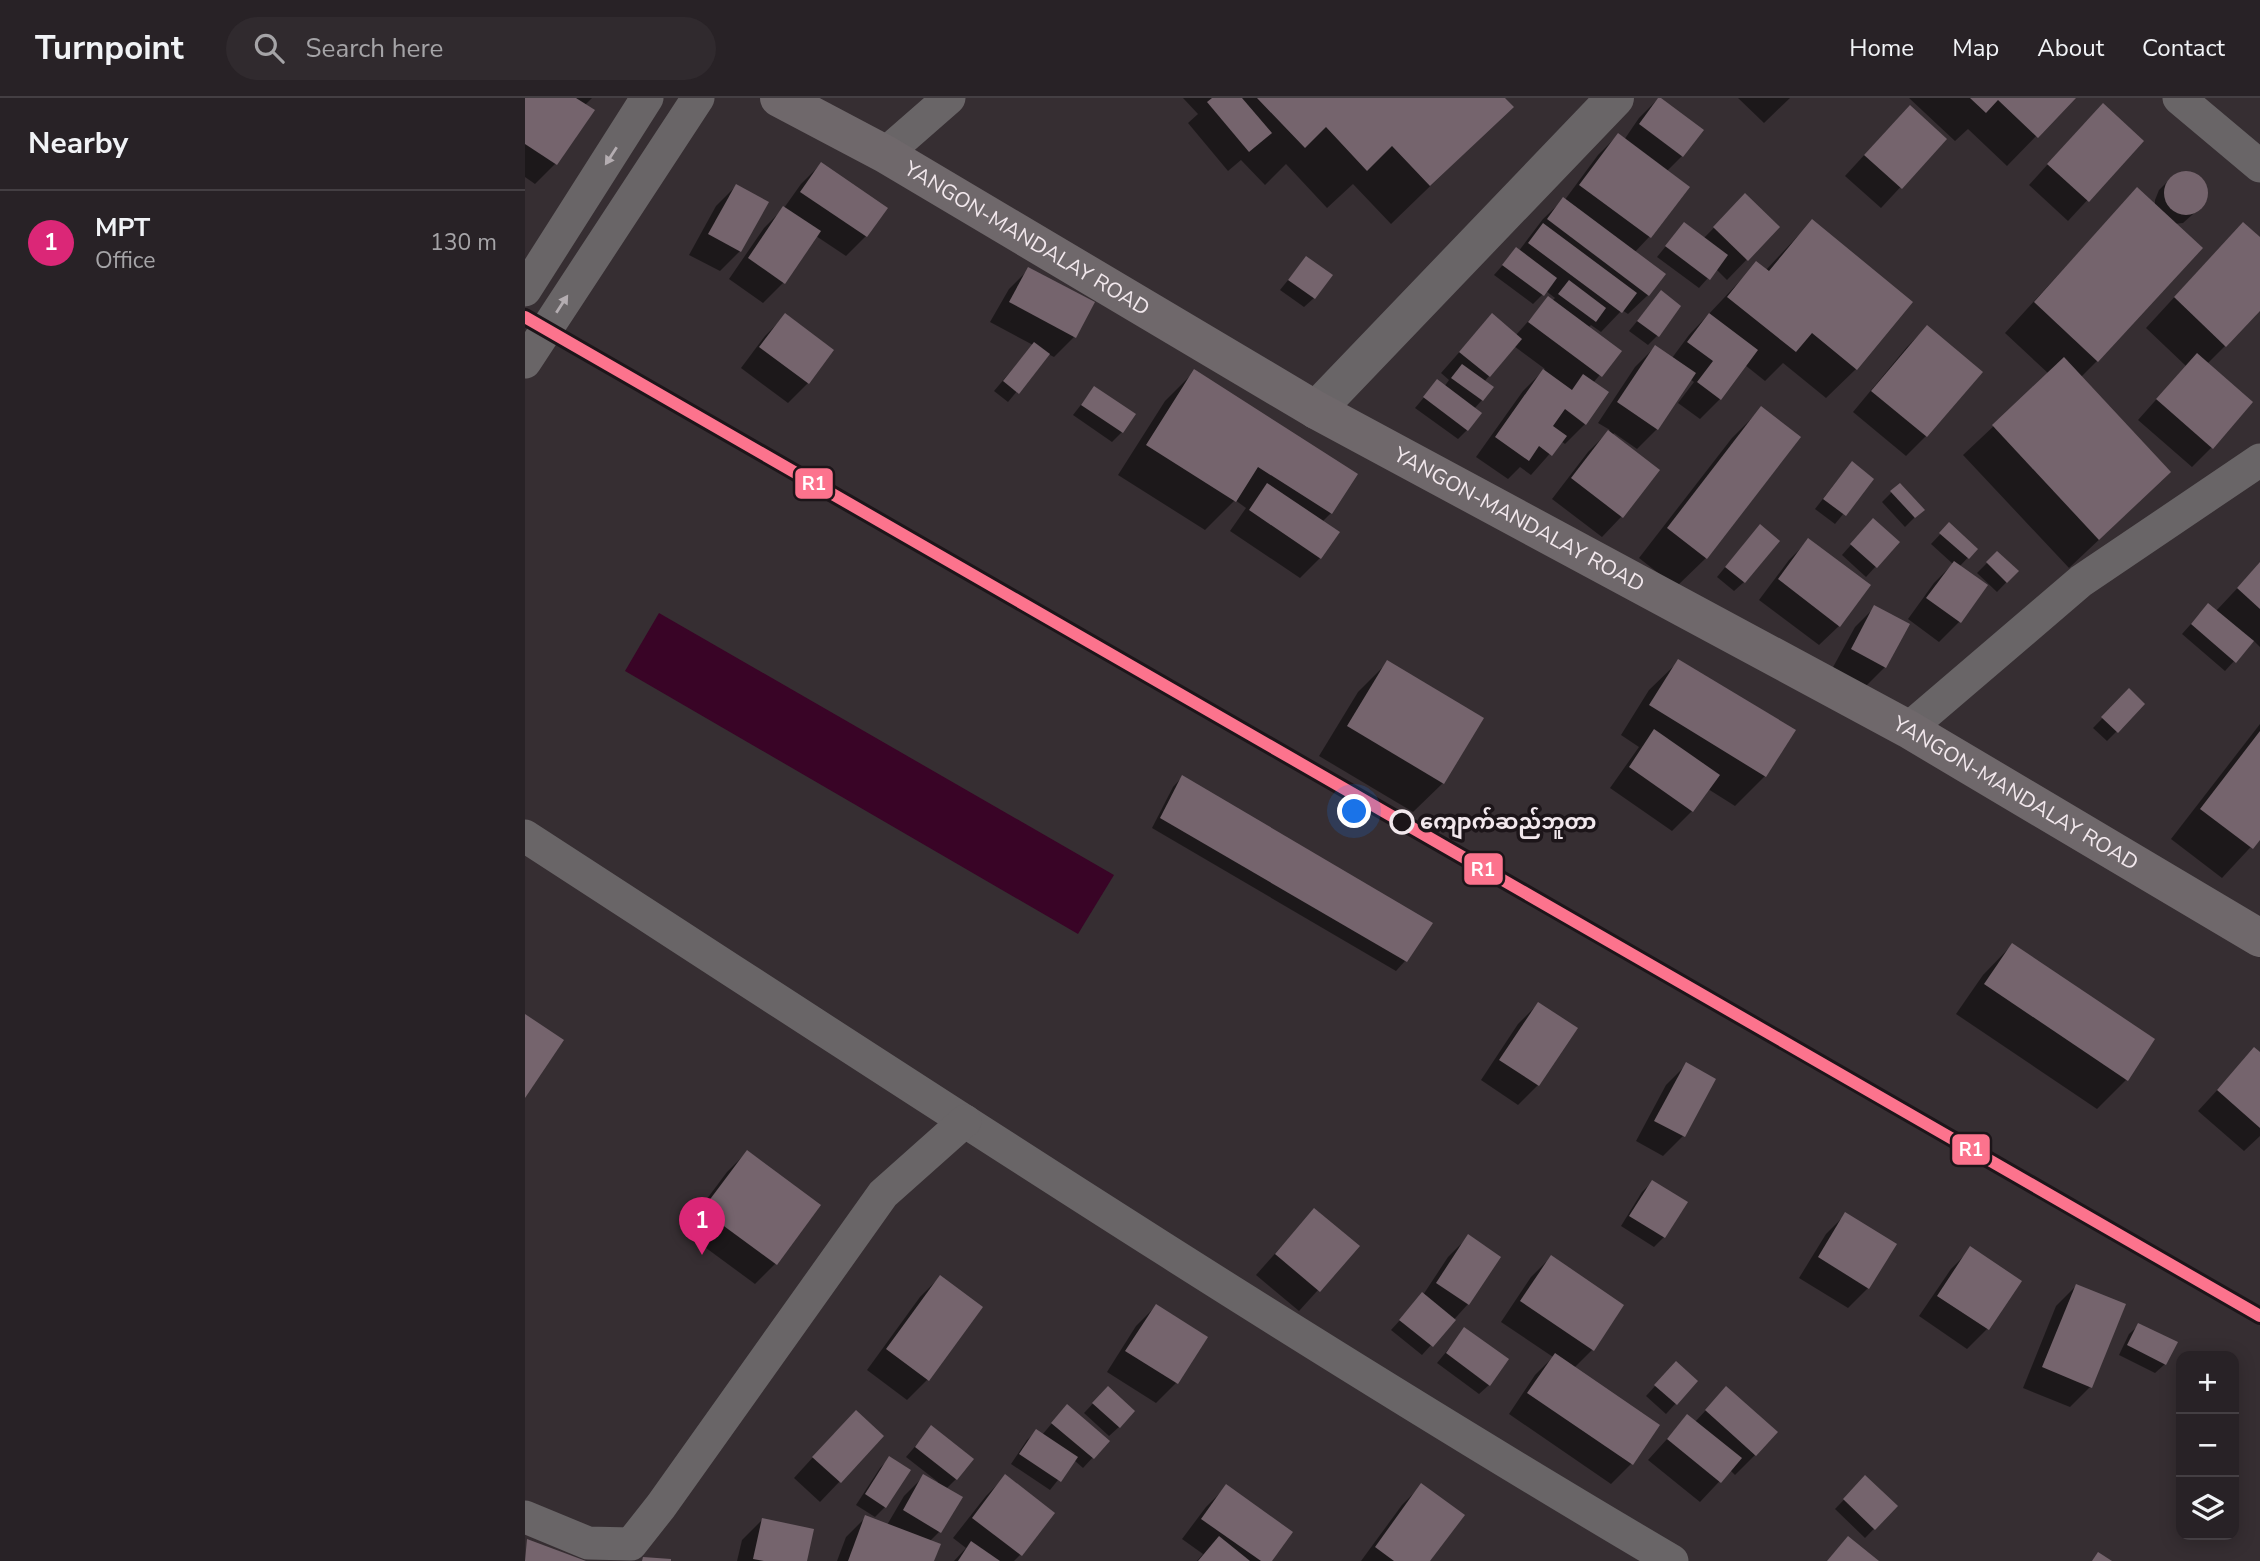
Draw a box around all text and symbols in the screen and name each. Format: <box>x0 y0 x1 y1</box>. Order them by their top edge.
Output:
search box <box>226 17 716 80</box>
text: Turnpoint <box>35 26 184 71</box>
icon: search <box>250 29 288 67</box>
text: Search here <box>306 31 443 66</box>
text: Home <box>1849 32 1914 64</box>
text: Map <box>1952 32 1999 64</box>
text: About <box>2037 32 2104 64</box>
text: Contact <box>2142 32 2225 64</box>
text: Nearby <box>28 123 128 164</box>
one-way arrow <box>604 146 617 165</box>
street label: YANGON-MANDALAY ROAD <box>898 154 1155 322</box>
text: MPT <box>95 210 150 245</box>
text: 1 <box>44 227 58 258</box>
text: 130 m <box>430 227 497 258</box>
text: Office <box>95 245 155 276</box>
one-way arrow <box>556 295 569 314</box>
street label: YANGON-MANDALAY ROAD <box>1388 440 1649 598</box>
line badge: R1 <box>794 467 834 500</box>
text: R1 <box>802 471 826 497</box>
street label: YANGON-MANDALAY ROAD <box>1887 709 2144 877</box>
your location <box>1337 794 1371 828</box>
place label: ကျောက်ဆည်ဘူတာ <box>1420 806 1596 840</box>
marker: ကျောက်ဆည်ဘူတာ <box>1390 810 1414 834</box>
line badge: R1 <box>1463 852 1504 886</box>
text: R1 <box>1471 857 1495 883</box>
line badge: R1 <box>1951 1133 1991 1166</box>
text: R1 <box>1959 1137 1983 1163</box>
pin: 1 <box>679 1197 725 1255</box>
map controls <box>2176 1351 2239 1540</box>
button: + <box>2176 1351 2239 1414</box>
button: − <box>2176 1414 2239 1477</box>
button: layers <box>2176 1477 2239 1540</box>

